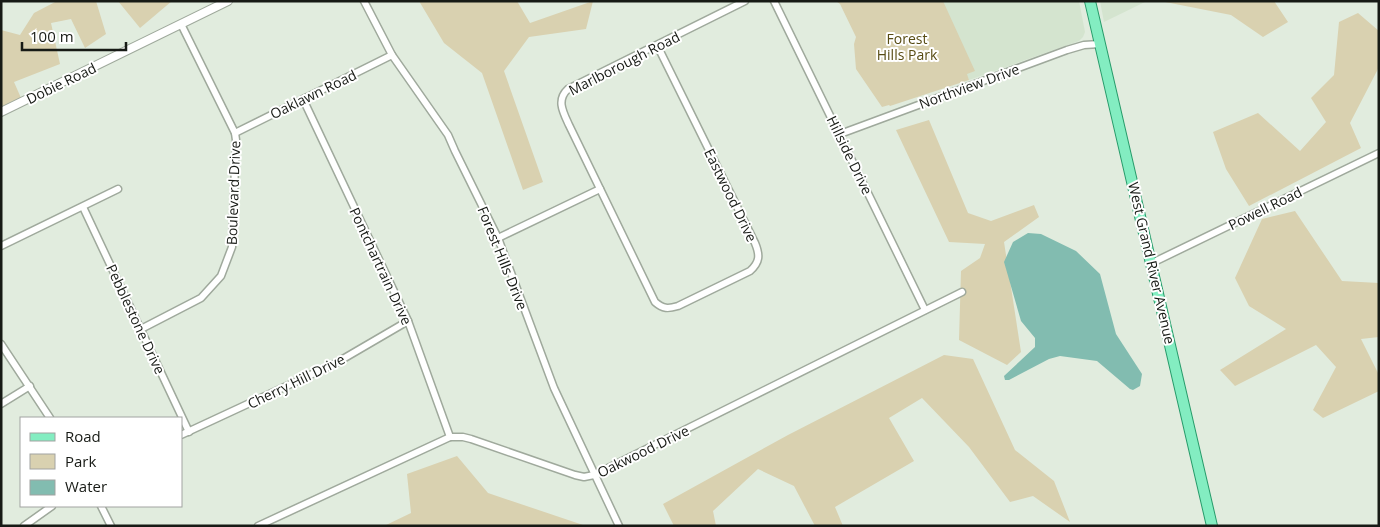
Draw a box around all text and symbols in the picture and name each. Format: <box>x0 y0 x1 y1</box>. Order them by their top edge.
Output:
scale bar <box>22 20 126 52</box>
text: 100 m <box>30 26 74 46</box>
street label: Marlborough Road <box>565 27 683 99</box>
park label: Forest Hills Park <box>877 29 938 64</box>
street label: Dobie Road <box>23 58 99 108</box>
street label: Northview Drive <box>916 59 1022 113</box>
street label: Oaklawn Road <box>267 65 359 123</box>
street label: Hillside Drive <box>823 112 877 198</box>
street label: Boulevard Drive <box>222 140 244 246</box>
street label: Eastwood Drive <box>700 145 762 245</box>
street label: West Grand River Avenue <box>1124 180 1180 346</box>
street label: Powell Road <box>1225 182 1305 234</box>
street label: Forest Hills Drive <box>474 203 532 313</box>
street label: Pontchartrain Drive <box>345 204 417 328</box>
street label: Pebblestone Drive <box>102 261 170 377</box>
street label: Cherry Hill Drive <box>244 349 348 413</box>
legend <box>20 417 182 507</box>
street label: Oakwood Drive <box>594 420 692 481</box>
text: Road <box>65 426 101 446</box>
text: Park <box>65 451 96 471</box>
text: Water <box>65 476 107 496</box>

